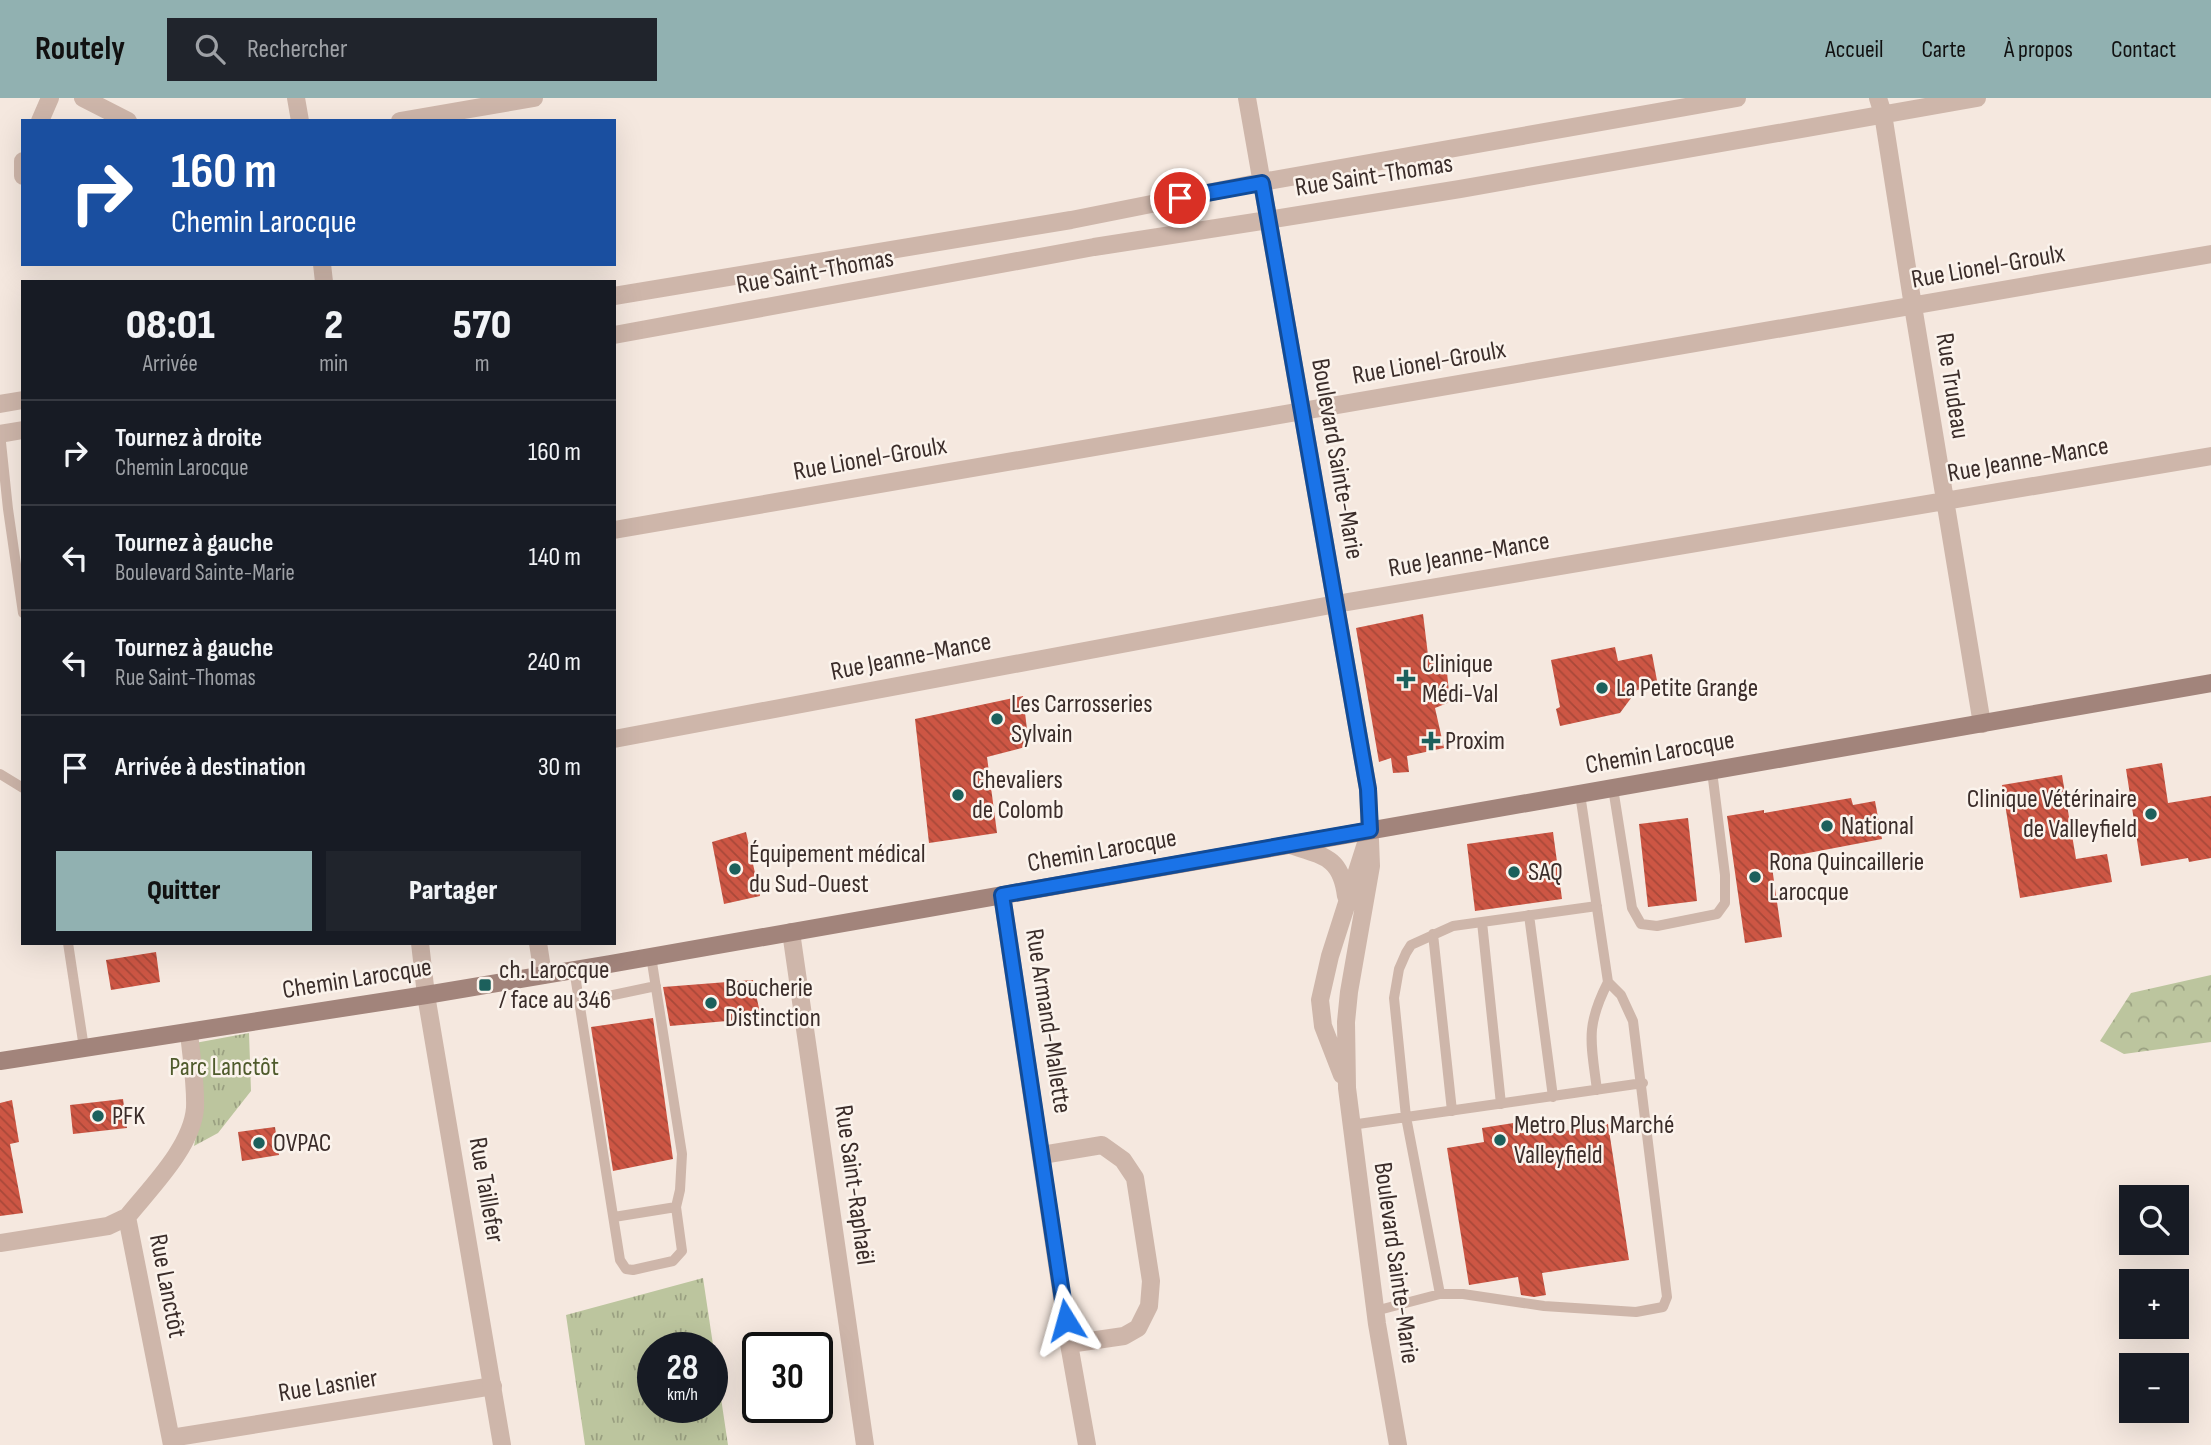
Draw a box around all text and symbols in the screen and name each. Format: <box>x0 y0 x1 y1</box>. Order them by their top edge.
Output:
search box <box>167 18 657 81</box>
text: Routely <box>35 29 125 69</box>
icon: search <box>191 30 229 68</box>
text: Rechercher <box>247 34 348 65</box>
text: Accueil <box>1825 35 1884 64</box>
text: Carte <box>1922 35 1966 64</box>
text: À propos <box>2004 35 2073 64</box>
text: Contact <box>2111 35 2176 64</box>
text: 160 m <box>171 143 277 202</box>
icon: right <box>56 147 147 238</box>
street label: Rue Saint-Thomas <box>1293 148 1455 204</box>
pin <box>1150 168 1210 228</box>
icon: arrive <box>1161 179 1199 217</box>
text: Chemin Larocque <box>171 203 357 242</box>
street label: Rue Lionel-Groulx <box>1909 238 2067 296</box>
street label: Rue Saint-Thomas <box>734 243 896 301</box>
text: 08:01 <box>126 300 215 351</box>
text: 2 <box>324 300 343 351</box>
text: 570 <box>453 300 511 351</box>
street label: Rue Trudeau <box>1928 331 1976 441</box>
street label: Rue Lionel-Groulx <box>1350 334 1508 392</box>
text: Arrivée <box>143 350 198 378</box>
text: min <box>319 350 348 378</box>
text: m <box>475 350 489 378</box>
street label: Boulevard Sainte-Marie <box>1304 356 1370 562</box>
text: Tournez à droite <box>115 423 262 454</box>
street label: Rue Lionel-Groulx <box>791 430 949 488</box>
street label: Rue Jeanne-Mance <box>1945 431 2111 489</box>
icon: right <box>56 434 94 472</box>
text: 160 m <box>528 437 581 468</box>
text: Chemin Larocque <box>115 454 248 482</box>
street label: Rue Jeanne-Mance <box>1386 526 1552 584</box>
text: Tournez à gauche <box>115 528 273 559</box>
icon: left <box>56 539 94 577</box>
text: 140 m <box>529 542 581 573</box>
text: Boulevard Sainte-Marie <box>115 559 295 587</box>
street label: Rue Jeanne-Mance <box>828 626 994 688</box>
text: Tournez à gauche <box>115 633 273 664</box>
icon: left <box>56 644 94 682</box>
text: 240 m <box>527 647 581 678</box>
place label: Clinique Médi-Val <box>1422 649 1498 710</box>
text: Rue Saint-Thomas <box>115 664 256 692</box>
marker: Clinique Médi-Val <box>1396 669 1416 689</box>
place label: La Petite Grange <box>1616 673 1758 704</box>
marker: La Petite Grange <box>1594 680 1610 696</box>
place label: Les Carrosseries Sylvain <box>1011 689 1153 750</box>
marker: Les Carrosseries Sylvain <box>989 711 1005 727</box>
street label: Chemin Larocque <box>1583 725 1737 781</box>
place label: Proxim <box>1445 726 1505 757</box>
marker: Proxim <box>1423 733 1439 749</box>
icon: arrive <box>56 749 94 787</box>
text: Arrivée à destination <box>115 752 306 783</box>
text: 30 m <box>538 752 581 783</box>
place label: Chevaliers de Colomb <box>972 765 1064 826</box>
place label: Clinique Vétérinaire de Valleyfield <box>1967 784 2137 845</box>
marker: Chevaliers de Colomb <box>950 787 966 803</box>
marker: Clinique Vétérinaire de Valleyfield <box>2143 806 2159 822</box>
place label: National <box>1841 811 1914 842</box>
marker: National <box>1819 818 1835 834</box>
street label: Chemin Larocque <box>1025 823 1179 879</box>
place label: Équipement médical du Sud-Ouest <box>749 839 926 900</box>
place label: Rona Quincaillerie Larocque <box>1769 847 1924 908</box>
button: Quitter <box>56 851 312 931</box>
button: Partager <box>326 851 581 931</box>
place label: SAQ <box>1528 857 1563 888</box>
marker: Équipement médical du Sud-Ouest <box>727 861 743 877</box>
marker: SAQ <box>1506 864 1522 880</box>
marker: Rona Quincaillerie Larocque <box>1747 869 1763 885</box>
street label: Rue Armand-Mallette <box>1018 927 1078 1115</box>
street label: Chemin Larocque <box>280 952 434 1006</box>
place label: ch. Larocque / face au 346 <box>499 955 611 1016</box>
place label: Boucherie Distinction <box>725 973 821 1034</box>
marker: ch. Larocque / face au 346 <box>477 977 493 993</box>
marker: Boucherie Distinction <box>703 995 719 1011</box>
park label: Parc Lanctôt <box>169 1052 279 1083</box>
place label: PFK <box>112 1101 145 1132</box>
street label: Rue Saint-Raphaël <box>827 1103 881 1267</box>
marker: PFK <box>90 1108 106 1124</box>
place label: Metro Plus Marché Valleyfield <box>1514 1110 1674 1171</box>
place label: OVPAC <box>273 1128 331 1159</box>
marker: Metro Plus Marché Valleyfield <box>1492 1132 1508 1148</box>
marker: OVPAC <box>251 1135 267 1151</box>
street label: Rue Taillefer <box>462 1135 511 1245</box>
street label: Boulevard Sainte-Marie <box>1367 1160 1425 1366</box>
map controls <box>2119 1185 2189 1423</box>
button: search <box>2119 1185 2189 1255</box>
street label: Rue Lanctôt <box>142 1232 192 1341</box>
button: + <box>2119 1269 2189 1339</box>
position arrow <box>1029 1283 1103 1357</box>
speed limit sign: 30 <box>742 1332 833 1423</box>
text: 28 <box>667 1347 698 1390</box>
button: − <box>2119 1353 2189 1423</box>
street label: Rue Lasnier <box>276 1363 380 1409</box>
text: km/h <box>667 1384 698 1405</box>

